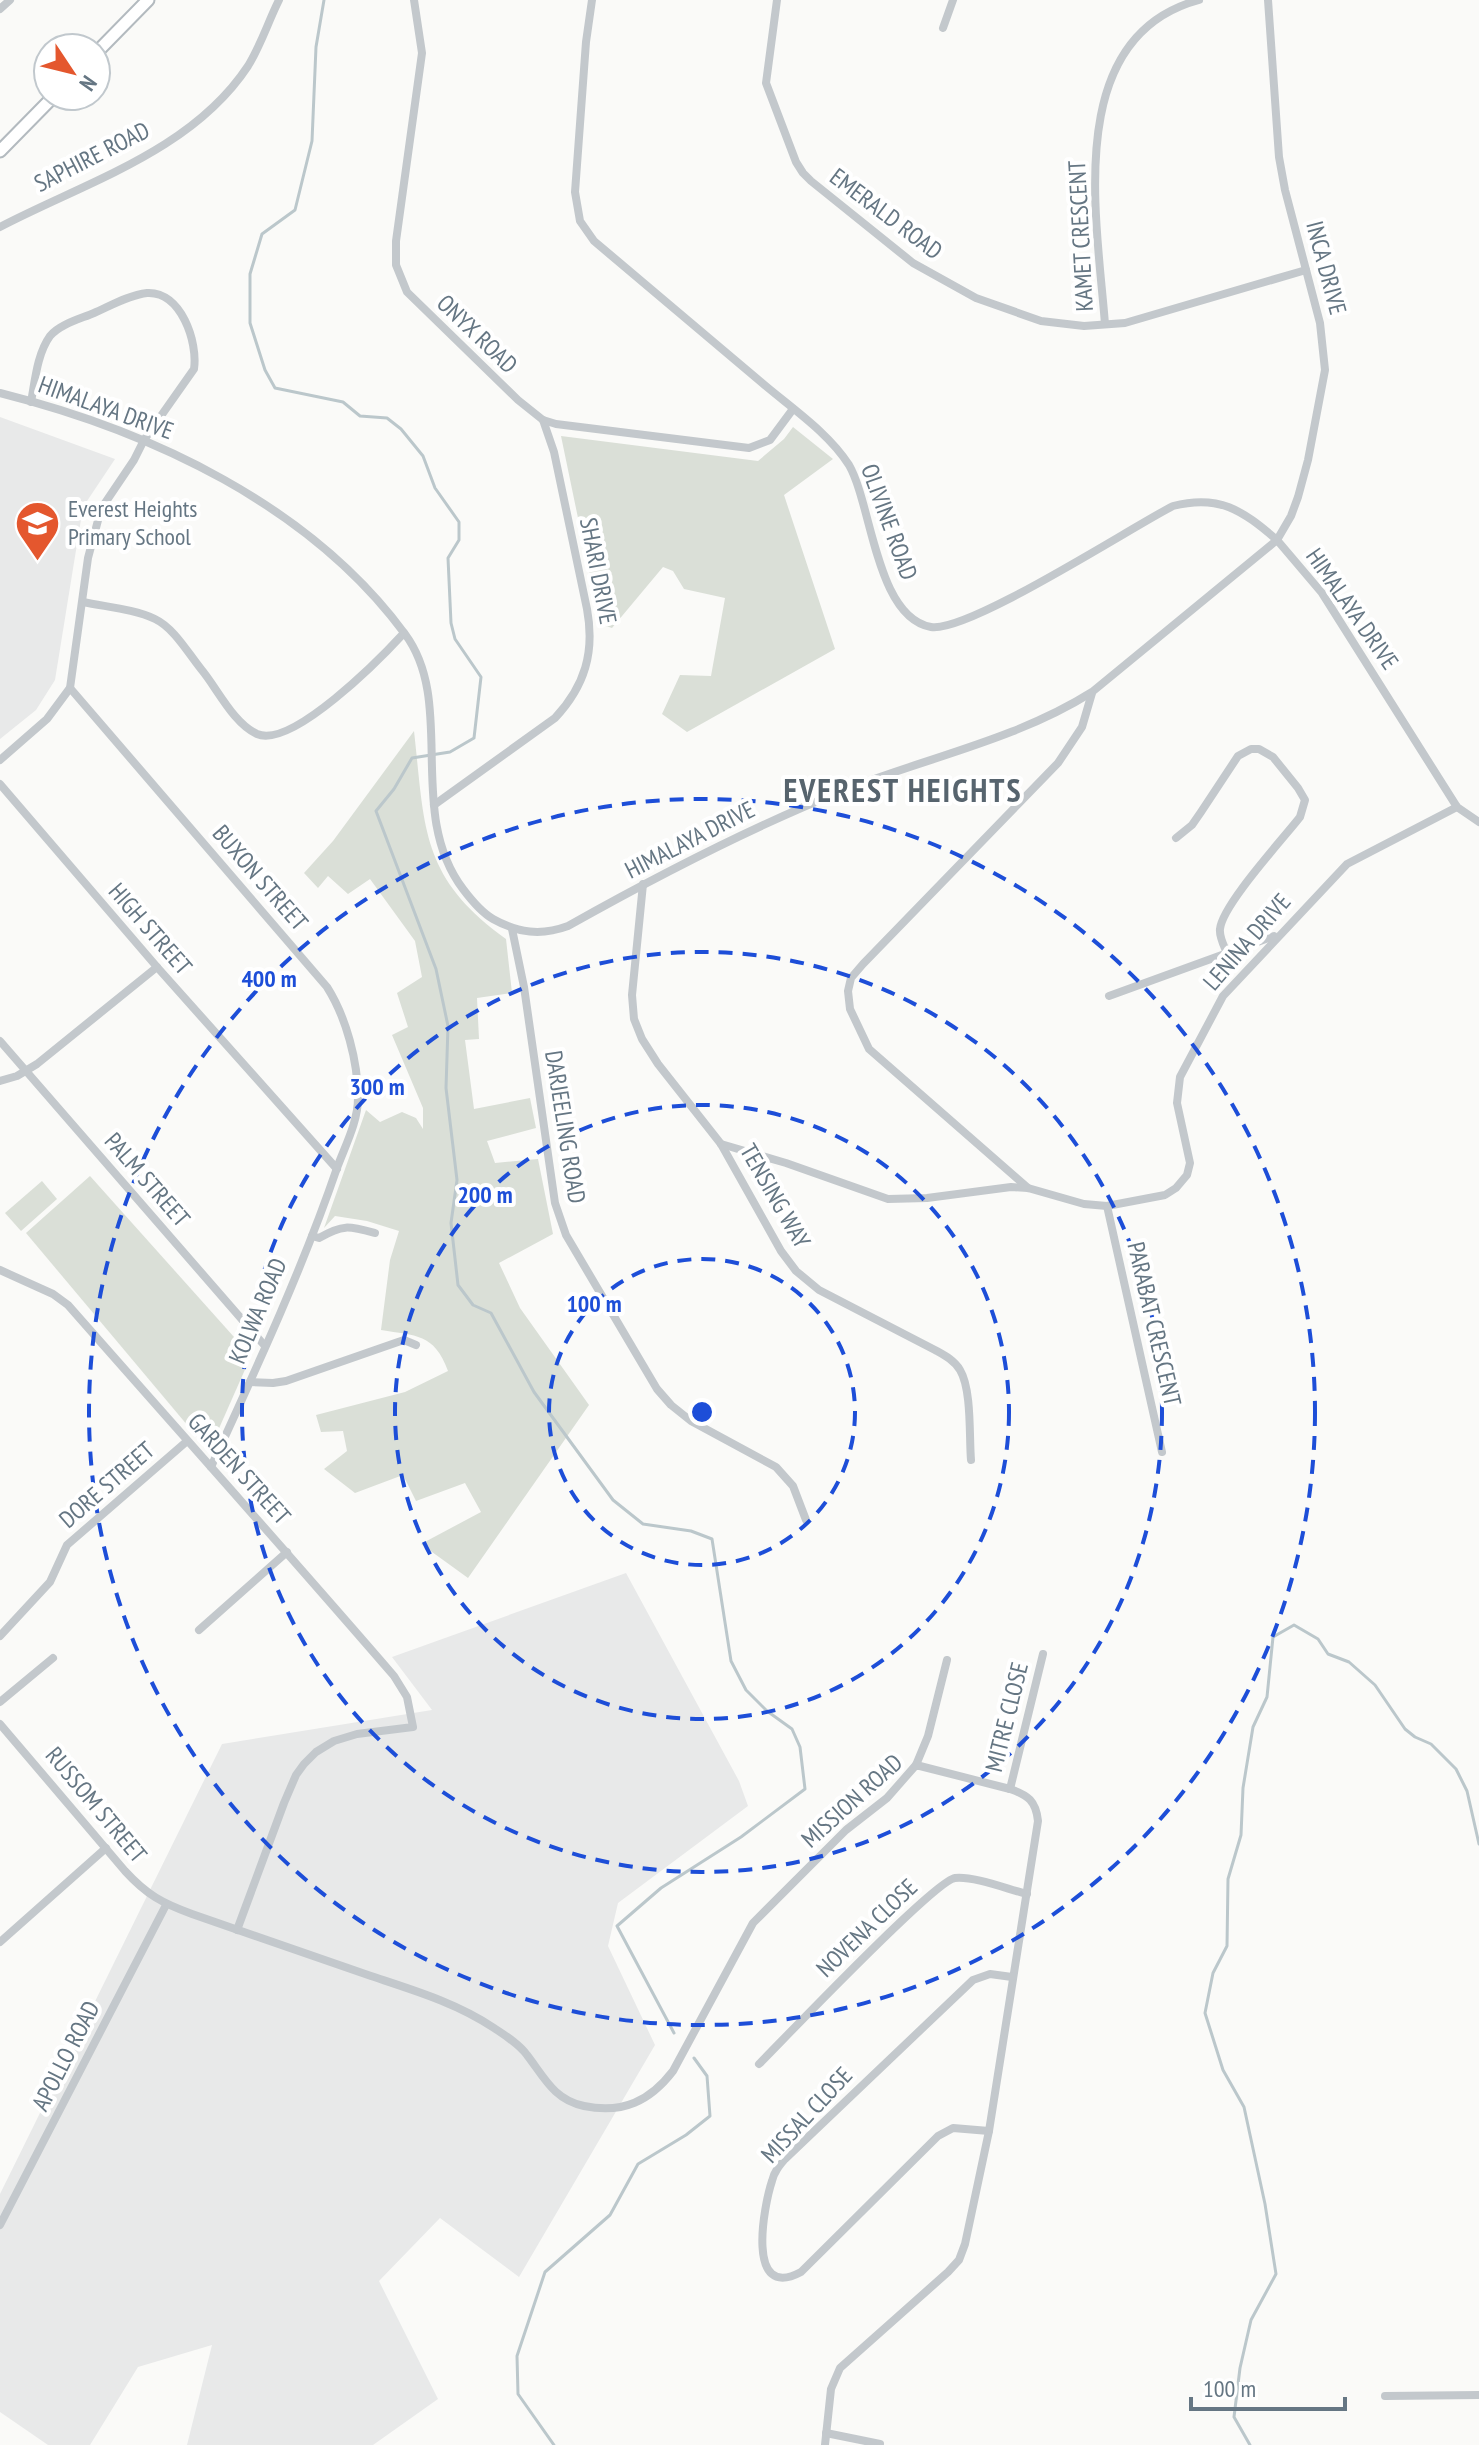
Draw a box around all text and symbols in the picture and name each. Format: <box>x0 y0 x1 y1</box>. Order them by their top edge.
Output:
north arrow <box>32 32 112 112</box>
text: N <box>74 71 103 96</box>
street label: SAPHIRE ROAD <box>29 114 155 199</box>
street label: KAMET CRESCENT <box>1061 159 1100 312</box>
street label: EMERALD ROAD <box>824 161 949 266</box>
street label: INCA DRIVE <box>1299 218 1354 318</box>
street label: ONYX ROAD <box>430 288 524 380</box>
street label: HIMALAYA DRIVE <box>34 369 178 446</box>
street label: OLIVINE ROAD <box>854 460 925 584</box>
place label: Everest Heights Primary School <box>68 493 197 552</box>
school or university icon: Everest Heights Primary School <box>13 499 61 562</box>
street label: SHARI DRIVE <box>573 515 624 627</box>
street label: HIMALAYA DRIVE <box>1299 542 1406 676</box>
district label: EVEREST HEIGHTS <box>784 769 1022 811</box>
street label: HIMALAYA DRIVE <box>620 794 760 885</box>
street label: BUXON STREET <box>206 818 315 937</box>
street label: HIGH STREET <box>102 876 199 981</box>
street label: LENINA DRIVE <box>1196 887 1297 997</box>
text: 400 m <box>241 963 297 994</box>
street label: DARJEELING ROAD <box>538 1048 593 1205</box>
text: 300 m <box>349 1071 405 1102</box>
street label: PALM STREET <box>98 1126 197 1233</box>
street label: TENSING WAY <box>733 1138 818 1254</box>
text: 200 m <box>457 1179 513 1210</box>
street label: PARABAT CRESCENT <box>1121 1239 1189 1409</box>
street label: KOLWA ROAD <box>221 1253 294 1368</box>
text: 100 m <box>566 1288 622 1319</box>
centre of rings <box>688 1398 716 1426</box>
street label: GARDEN STREET <box>181 1406 298 1531</box>
street label: DORE STREET <box>53 1435 161 1535</box>
street label: MITRE CLOSE <box>978 1659 1035 1775</box>
street label: RUSSOM STREET <box>39 1740 154 1869</box>
street label: MISSION ROAD <box>795 1747 909 1854</box>
street label: NOVENA CLOSE <box>810 1872 924 1984</box>
street label: APOLLO ROAD <box>25 1996 106 2116</box>
street label: MISSAL CLOSE <box>754 2060 859 2169</box>
scale bar <box>1191 2361 1345 2411</box>
text: 100 m <box>1203 2373 1256 2404</box>

